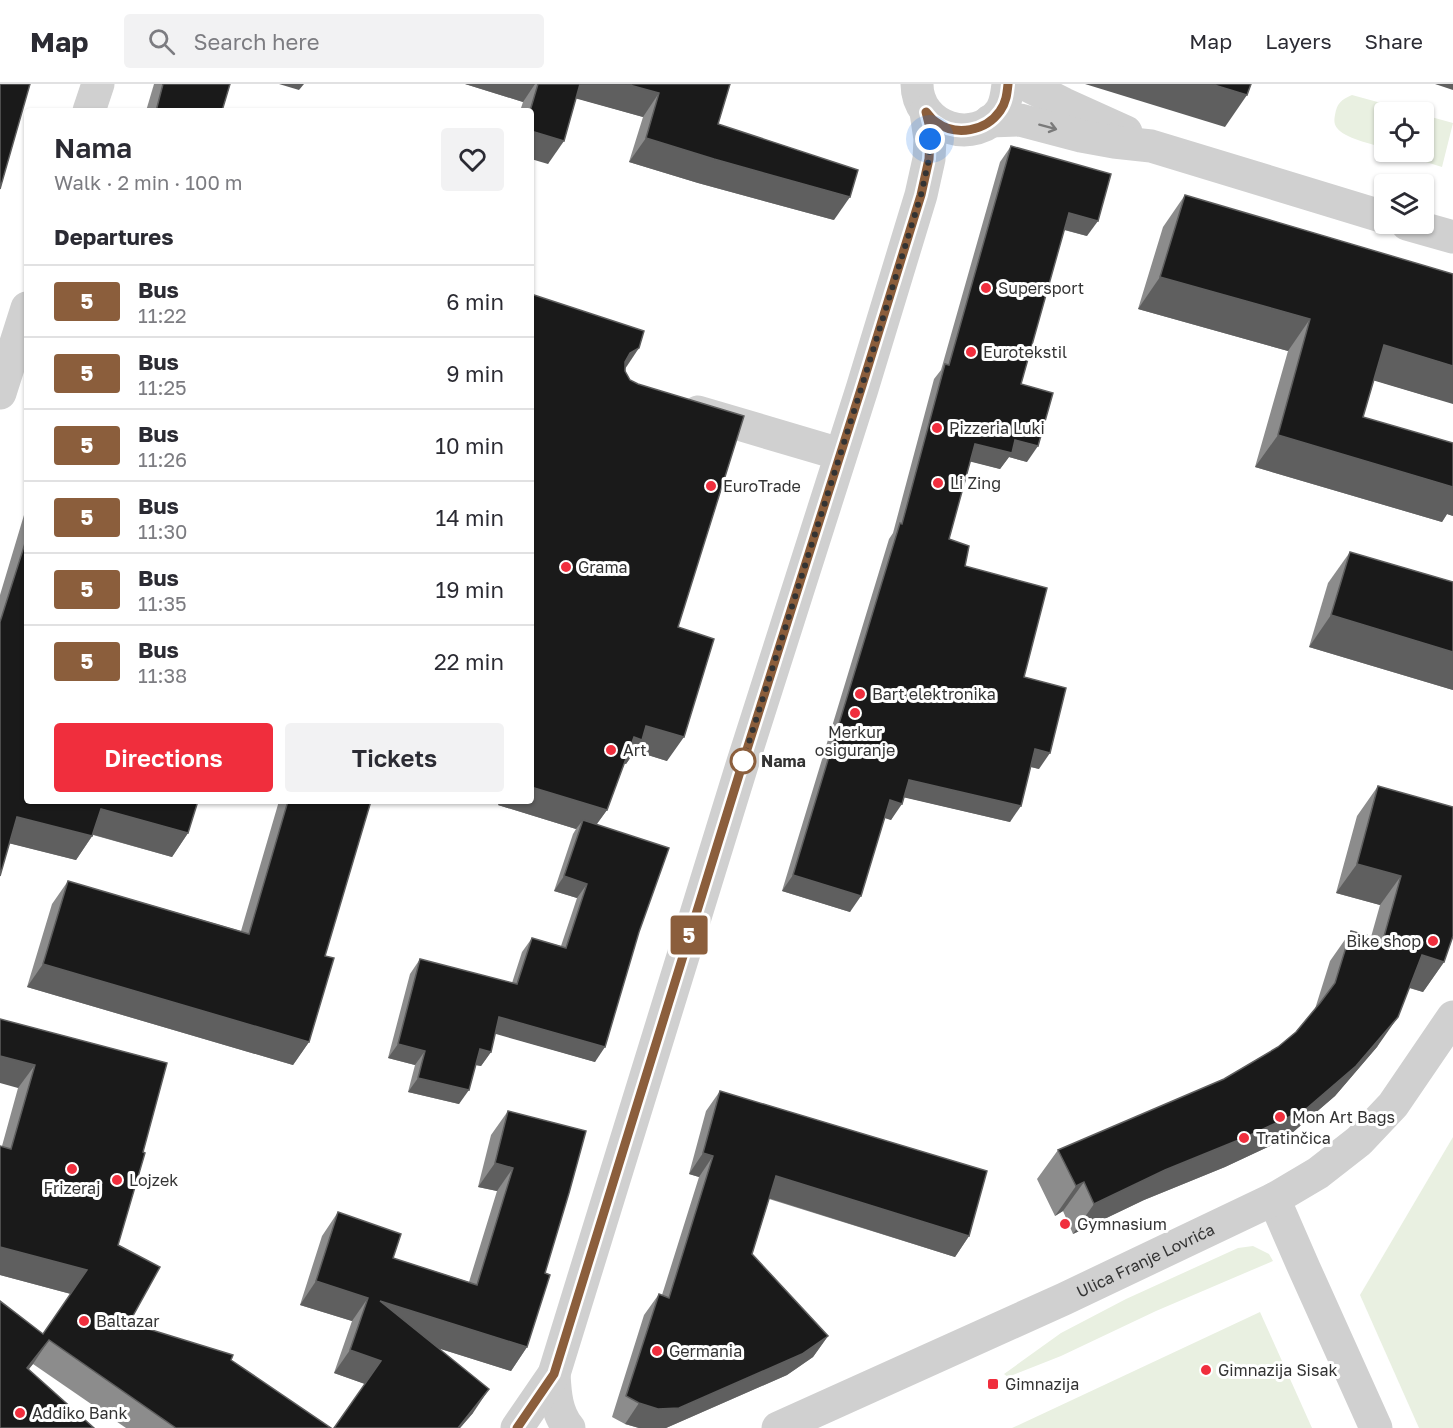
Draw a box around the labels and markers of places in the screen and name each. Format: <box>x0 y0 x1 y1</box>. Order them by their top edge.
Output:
place label: Supersport <box>998 278 1084 298</box>
marker: Supersport <box>979 281 993 295</box>
place label: Eurotekstil <box>983 342 1067 362</box>
marker: Eurotekstil <box>964 345 978 359</box>
place label: Pizzeria Luki <box>949 418 1045 438</box>
marker: Pizzeria Luki <box>930 421 944 435</box>
place label: Li Zing <box>950 473 1001 493</box>
place label: EuroTrade <box>723 476 801 496</box>
marker: Li Zing <box>931 476 945 490</box>
marker: EuroTrade <box>704 479 718 493</box>
place label: Grama <box>578 557 628 577</box>
marker: Grama <box>559 560 573 574</box>
place label: Bart elektronika <box>872 684 996 704</box>
marker: Bart elektronika <box>853 687 867 701</box>
marker: Merkur osiguranje <box>848 706 862 720</box>
place label: Merkur osiguranje <box>815 722 895 760</box>
place label: Art <box>623 740 647 760</box>
marker: Art <box>604 743 618 757</box>
marker: Nama <box>730 748 756 774</box>
place label: Nama <box>761 751 806 771</box>
place label: Bike shop <box>1346 931 1421 951</box>
marker: Bike shop <box>1426 934 1440 948</box>
place label: Mon Art Bags <box>1292 1107 1395 1127</box>
marker: Mon Art Bags <box>1273 1110 1287 1124</box>
place label: Tratinčica <box>1256 1128 1331 1148</box>
marker: Tratinčica <box>1237 1131 1251 1145</box>
marker: Frizeraj <box>65 1162 79 1176</box>
place label: Lojzek <box>129 1170 178 1190</box>
marker: Lojzek <box>110 1173 124 1187</box>
place label: Frizeraj <box>44 1178 100 1198</box>
place label: Gymnasium <box>1077 1214 1167 1234</box>
marker: Gymnasium <box>1058 1217 1072 1231</box>
place label: Baltazar <box>96 1311 159 1331</box>
marker: Baltazar <box>77 1314 91 1328</box>
place label: Germania <box>669 1341 742 1361</box>
marker: Germania <box>650 1344 664 1358</box>
place label: Gimnazija Sisak <box>1218 1360 1337 1380</box>
marker: Gimnazija Sisak <box>1199 1363 1213 1377</box>
place label: Gimnazija <box>1005 1374 1079 1394</box>
marker: Gimnazija <box>986 1377 1000 1391</box>
place label: Addiko Bank <box>32 1403 128 1423</box>
marker: Addiko Bank <box>13 1406 27 1420</box>

